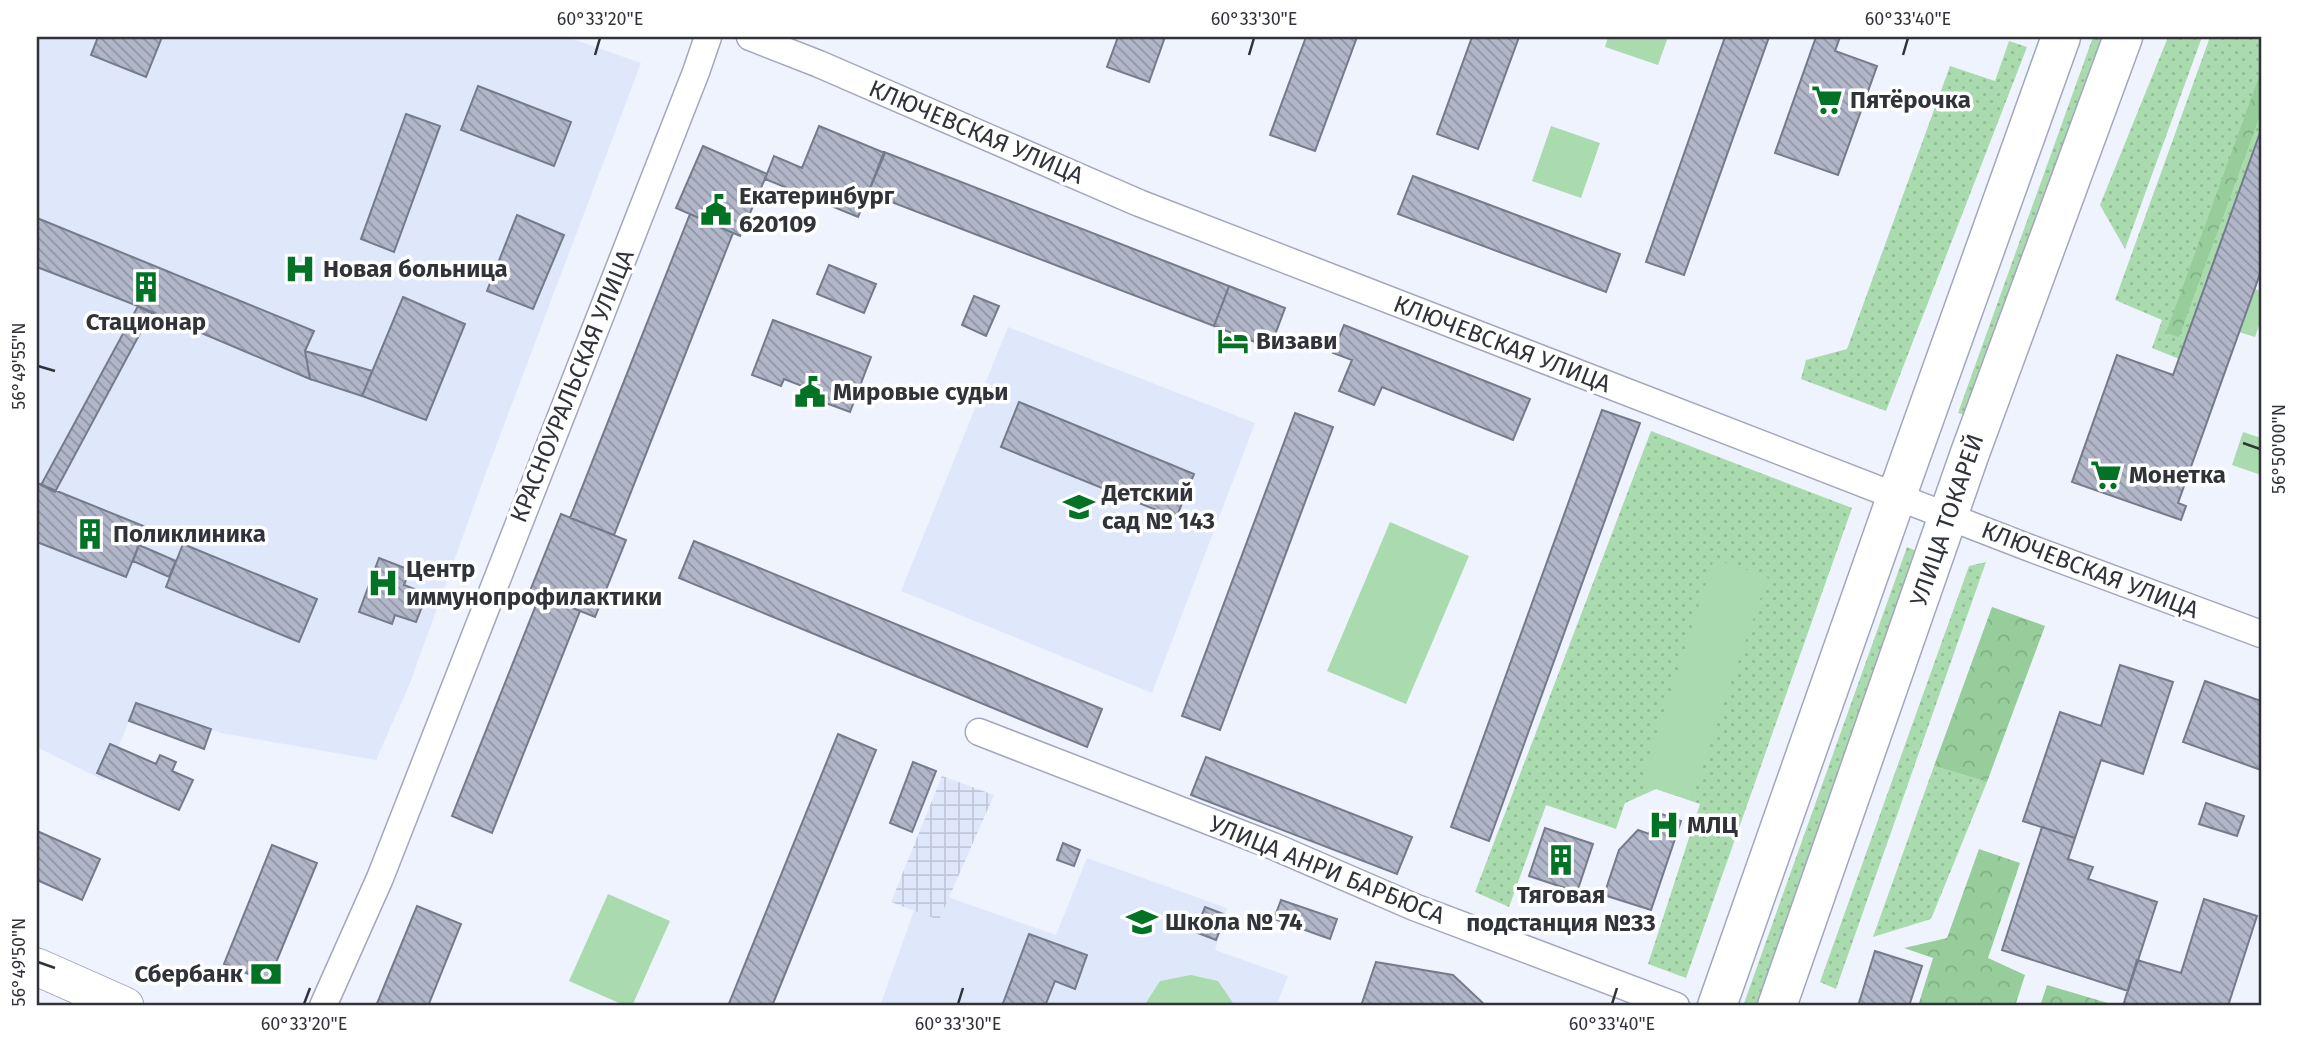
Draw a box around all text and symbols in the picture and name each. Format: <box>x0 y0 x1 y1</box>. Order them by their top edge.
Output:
text: 60°33'20"E <box>557 8 643 30</box>
text: 60°33'30"E <box>1211 8 1297 30</box>
text: 60°33'40"E <box>1865 8 1951 30</box>
street label: КЛЮЧЕВСКАЯ УЛИЦА <box>865 74 1088 190</box>
supermarket icon: Пятёрочка <box>1810 83 1844 117</box>
place label: Пятёрочка <box>1850 86 1971 114</box>
place label: Екатеринбург 620109 <box>739 182 895 238</box>
public building icon: Екатеринбург 620109 <box>699 193 733 227</box>
street label: КРАСНОУРАЛЬСКАЯ УЛИЦА <box>504 245 640 526</box>
hospital icon: Новая больница <box>283 252 317 286</box>
place label: Новая больница <box>323 255 508 283</box>
building icon: Стационар <box>129 270 163 304</box>
street label: КЛЮЧЕВСКАЯ УЛИЦА <box>1390 290 1615 398</box>
place label: Стационар <box>86 308 206 336</box>
text: 56°49'55"N <box>8 322 30 410</box>
hotel icon: Визави <box>1216 324 1250 358</box>
place label: Визави <box>1256 327 1337 355</box>
public building icon: Мировые судьи <box>793 375 827 409</box>
place label: Мировые судьи <box>833 378 1009 406</box>
text: 56°50'00"N <box>2268 404 2290 494</box>
street label: УЛИЦА ТОКАРЕЙ <box>1904 430 1990 610</box>
supermarket icon: Монетка <box>2089 458 2123 492</box>
place label: Монетка <box>2129 461 2226 489</box>
place label: Детский сад № 143 <box>1101 479 1215 535</box>
school or university icon: Детский сад № 143 <box>1062 490 1096 524</box>
street label: КЛЮЧЕВСКАЯ УЛИЦА <box>1978 516 2203 624</box>
building icon: Поликлиника <box>73 517 107 551</box>
place label: Поликлиника <box>113 520 266 548</box>
place label: Центр иммунопрофилактики <box>406 555 662 611</box>
hospital icon: Центр иммунопрофилактики <box>366 566 400 600</box>
hospital icon: МЛЦ <box>1647 808 1681 842</box>
street label: УЛИЦА АНРИ БАРБЮСА <box>1205 810 1449 930</box>
place label: МЛЦ <box>1687 811 1739 839</box>
building icon: Тяговая подстанция №33 <box>1544 843 1578 877</box>
place label: Тяговая подстанция №33 <box>1466 881 1656 937</box>
school or university icon: Школа № 74 <box>1125 905 1159 939</box>
place label: Школа № 74 <box>1165 908 1303 936</box>
text: 56°49'50"N <box>8 918 30 1006</box>
bank icon: Сбербанк <box>249 957 283 991</box>
place label: Сбербанк <box>134 960 244 988</box>
text: 60°33'20"E <box>261 1013 347 1035</box>
text: 60°33'30"E <box>915 1013 1001 1035</box>
text: 60°33'40"E <box>1569 1013 1655 1035</box>

